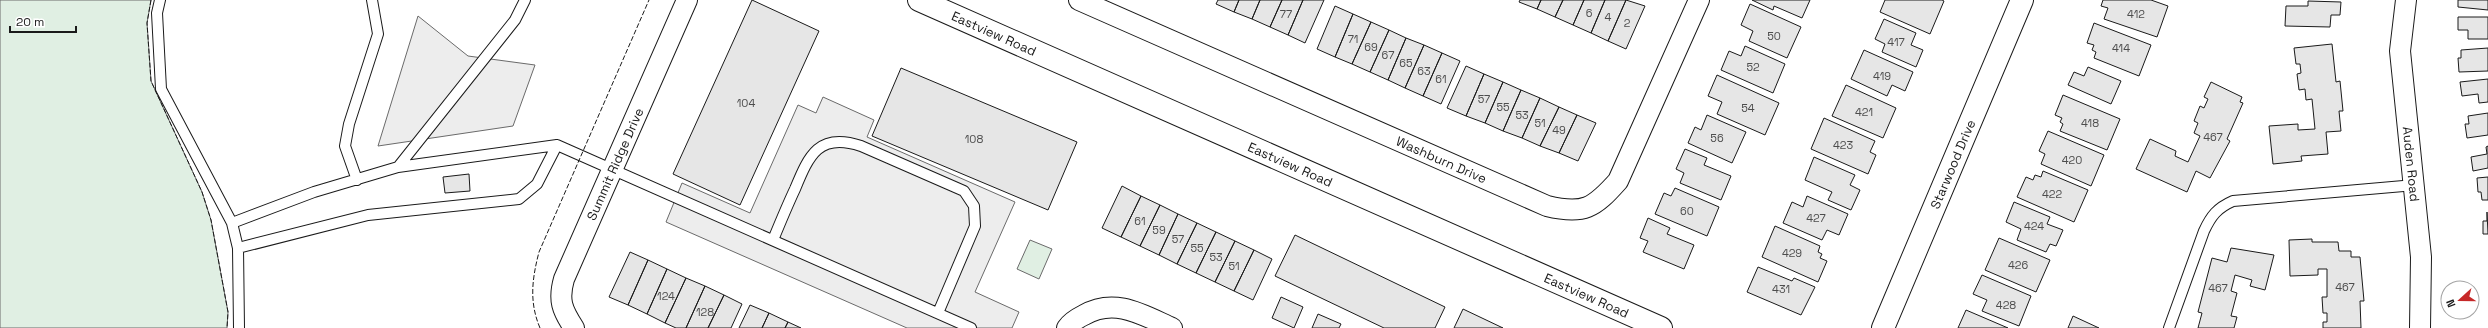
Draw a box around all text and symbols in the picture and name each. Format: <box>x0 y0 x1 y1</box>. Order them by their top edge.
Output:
house number: 6 <box>1586 6 1593 20</box>
street label: Eastview Road <box>949 7 1039 59</box>
house number: 77 <box>1280 7 1292 21</box>
house number: 412 <box>2127 7 2145 21</box>
scale bar <box>10 8 76 34</box>
house number: 4 <box>1605 10 1612 24</box>
text: 20 m <box>16 14 44 30</box>
house number: 2 <box>1624 16 1631 30</box>
house number: 50 <box>1767 29 1781 43</box>
house number: 71 <box>1348 32 1358 46</box>
house number: 417 <box>1887 35 1905 49</box>
house number: 69 <box>1364 40 1378 54</box>
house number: 414 <box>2112 41 2130 55</box>
house number: 67 <box>1382 48 1394 62</box>
house number: 65 <box>1399 56 1413 70</box>
house number: 52 <box>1746 60 1760 74</box>
house number: 63 <box>1417 64 1431 78</box>
house number: 419 <box>1873 69 1891 83</box>
house number: 61 <box>1435 72 1447 86</box>
house number: 57 <box>1478 92 1490 106</box>
house number: 104 <box>737 96 755 110</box>
house number: 55 <box>1496 100 1510 114</box>
house number: 54 <box>1741 101 1755 115</box>
street label: Summit Ridge Drive <box>583 105 647 223</box>
house number: 421 <box>1855 105 1873 119</box>
house number: 53 <box>1515 108 1529 122</box>
house number: 51 <box>1534 116 1546 130</box>
house number: 418 <box>2081 116 2099 130</box>
street label: Starwood Drive <box>1926 117 1979 211</box>
house number: 49 <box>1552 123 1566 137</box>
street label: Auden Road <box>2399 126 2424 202</box>
house number: 467 <box>2203 130 2223 144</box>
house number: 56 <box>1710 131 1724 145</box>
house number: 108 <box>965 132 983 146</box>
street label: Washburn Drive <box>1393 132 1489 187</box>
street label: Eastview Road <box>1245 138 1335 190</box>
house number: 423 <box>1833 138 1853 152</box>
house number: 420 <box>2062 153 2082 167</box>
house number: 422 <box>2042 187 2062 201</box>
house number: 60 <box>1680 204 1694 218</box>
house number: 427 <box>1806 211 1826 225</box>
house number: 61 <box>1134 214 1146 228</box>
house number: 424 <box>2024 219 2044 233</box>
house number: 59 <box>1152 223 1166 237</box>
house number: 57 <box>1172 232 1184 246</box>
house number: 55 <box>1190 241 1204 255</box>
house number: 429 <box>1782 246 1802 260</box>
house number: 53 <box>1209 250 1223 264</box>
house number: 426 <box>2008 258 2028 272</box>
house number: 51 <box>1228 259 1240 273</box>
street label: Eastview Road <box>1542 269 1632 321</box>
house number: 467 <box>2335 280 2355 294</box>
north arrow <box>2440 280 2480 320</box>
house number: 467 <box>2208 281 2228 295</box>
house number: 431 <box>1772 282 1790 296</box>
house number: 124 <box>657 289 675 303</box>
house number: 428 <box>1996 298 2016 312</box>
text: N <box>2443 298 2459 310</box>
house number: 128 <box>696 305 714 319</box>

